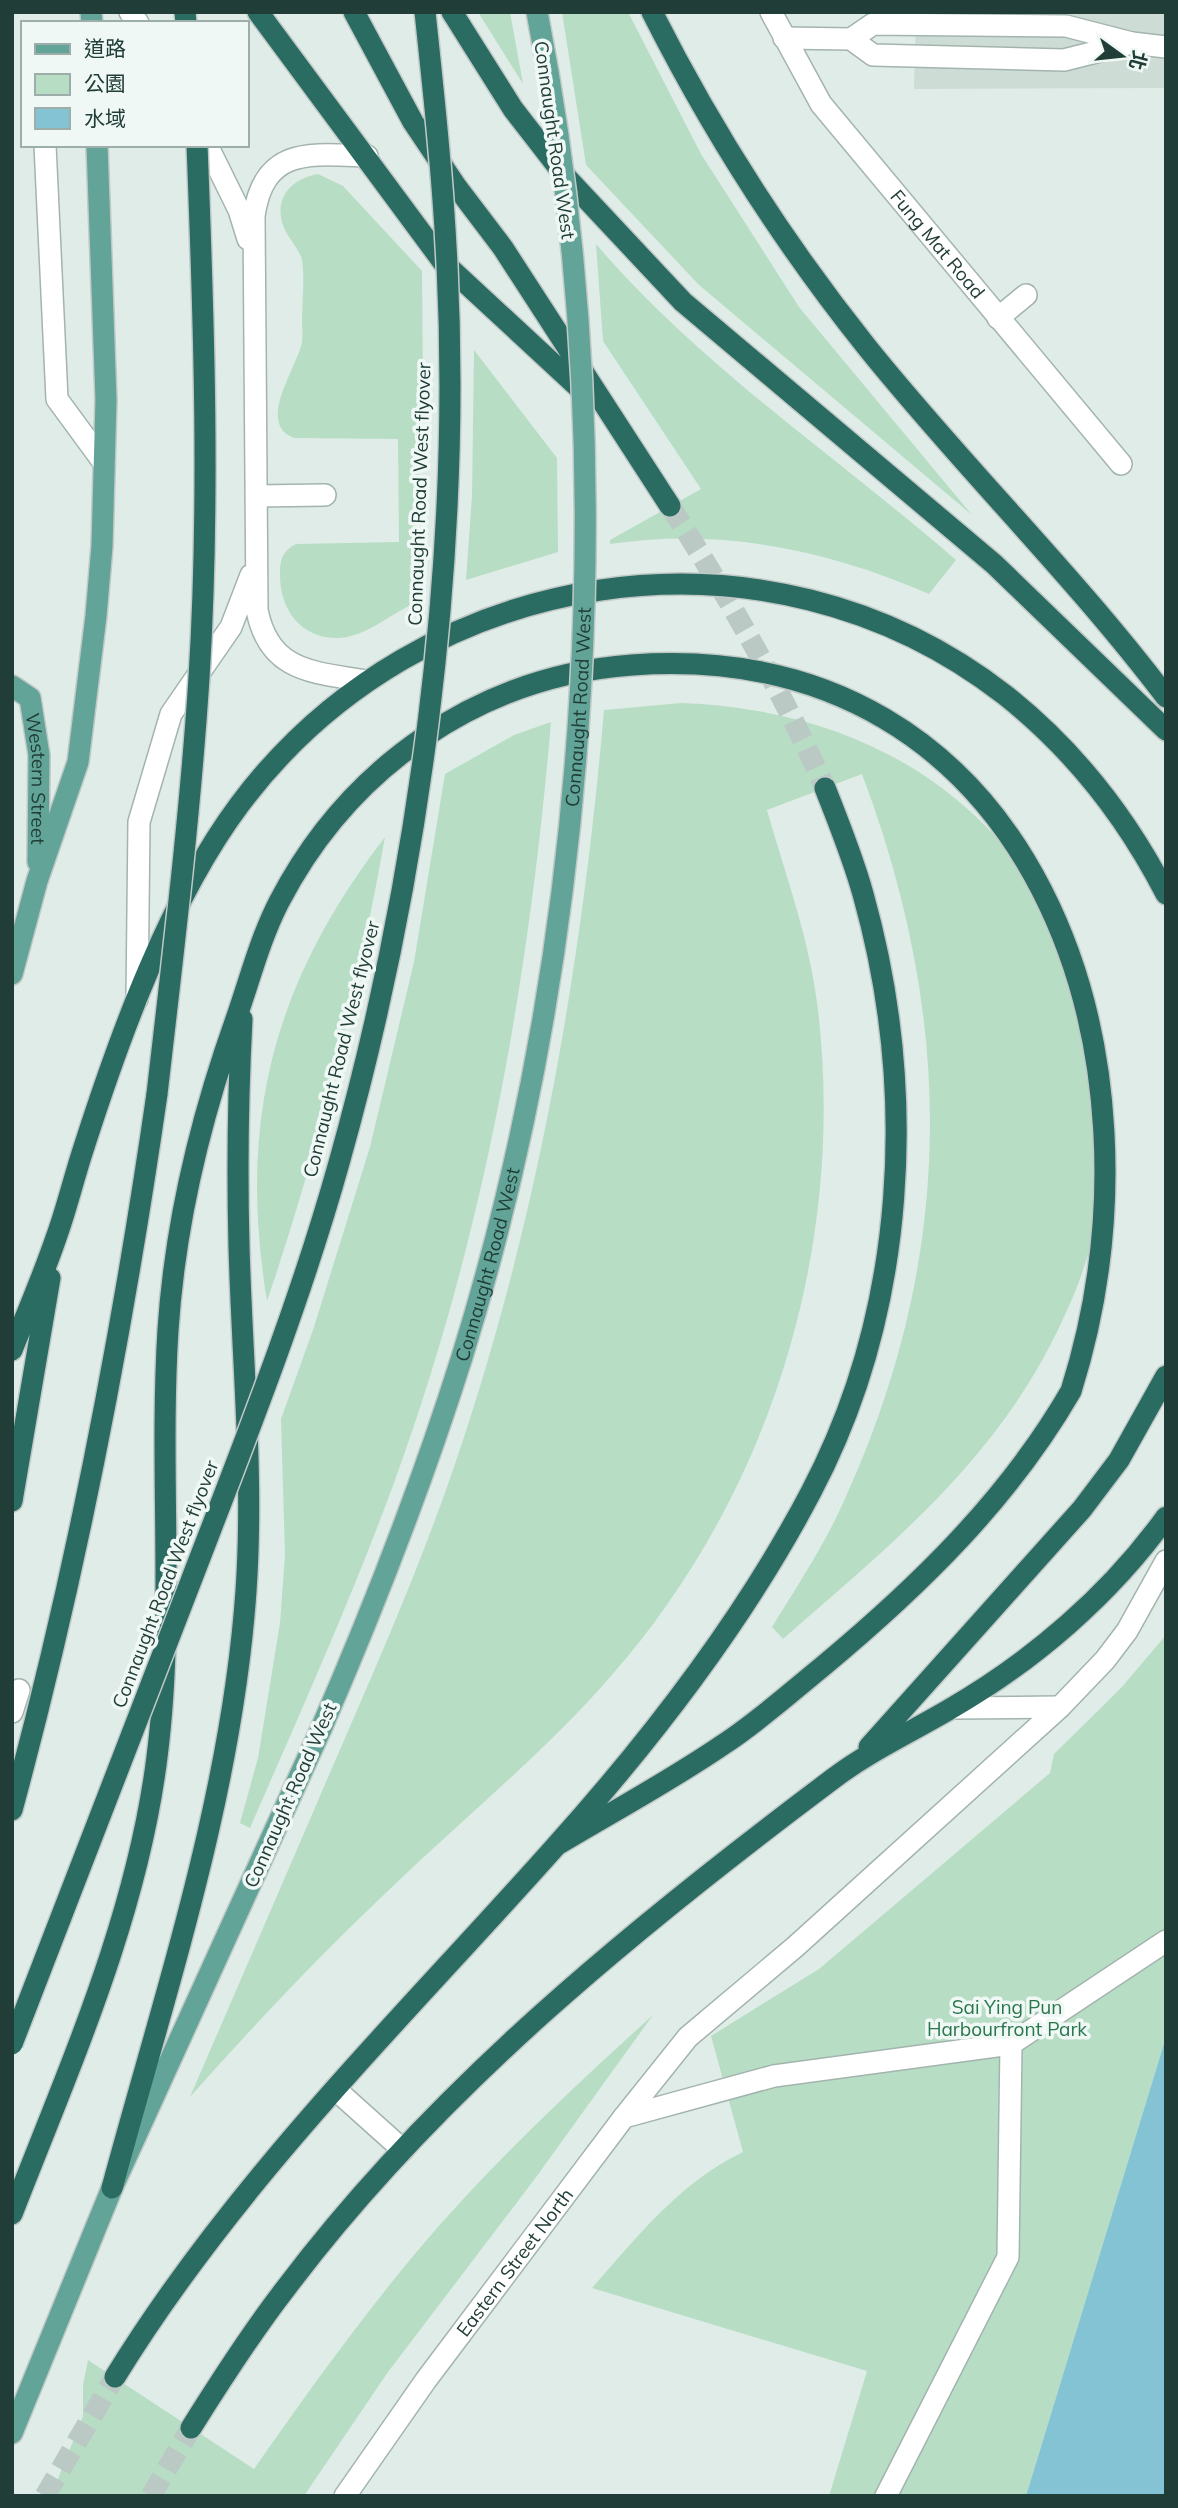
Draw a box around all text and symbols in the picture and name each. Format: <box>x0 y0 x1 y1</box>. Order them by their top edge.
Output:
legend <box>21 21 248 147</box>
north arrow <box>1087 21 1157 91</box>
text: 道路 <box>84 35 126 61</box>
street label: Connaught Road West <box>529 39 581 241</box>
text: 北 <box>1124 48 1152 73</box>
text: 公園 <box>84 70 126 96</box>
text: 水域 <box>84 105 126 131</box>
street label: Fung Mat Road <box>885 185 990 304</box>
street label: Connaught Road West flyover <box>402 362 436 626</box>
street label: Connaught Road West <box>559 606 596 808</box>
street label: Western Street <box>21 711 51 845</box>
street label: Connaught Road West flyover <box>297 918 385 1180</box>
street label: Connaught Road West <box>449 1165 525 1364</box>
street label: Connaught Road West flyover <box>107 1457 223 1711</box>
street label: Connaught Road West <box>238 1699 342 1891</box>
park label: Sai Ying Pun Harbourfront Park <box>927 1995 1087 2041</box>
street label: Eastern Street North <box>451 2183 578 2341</box>

